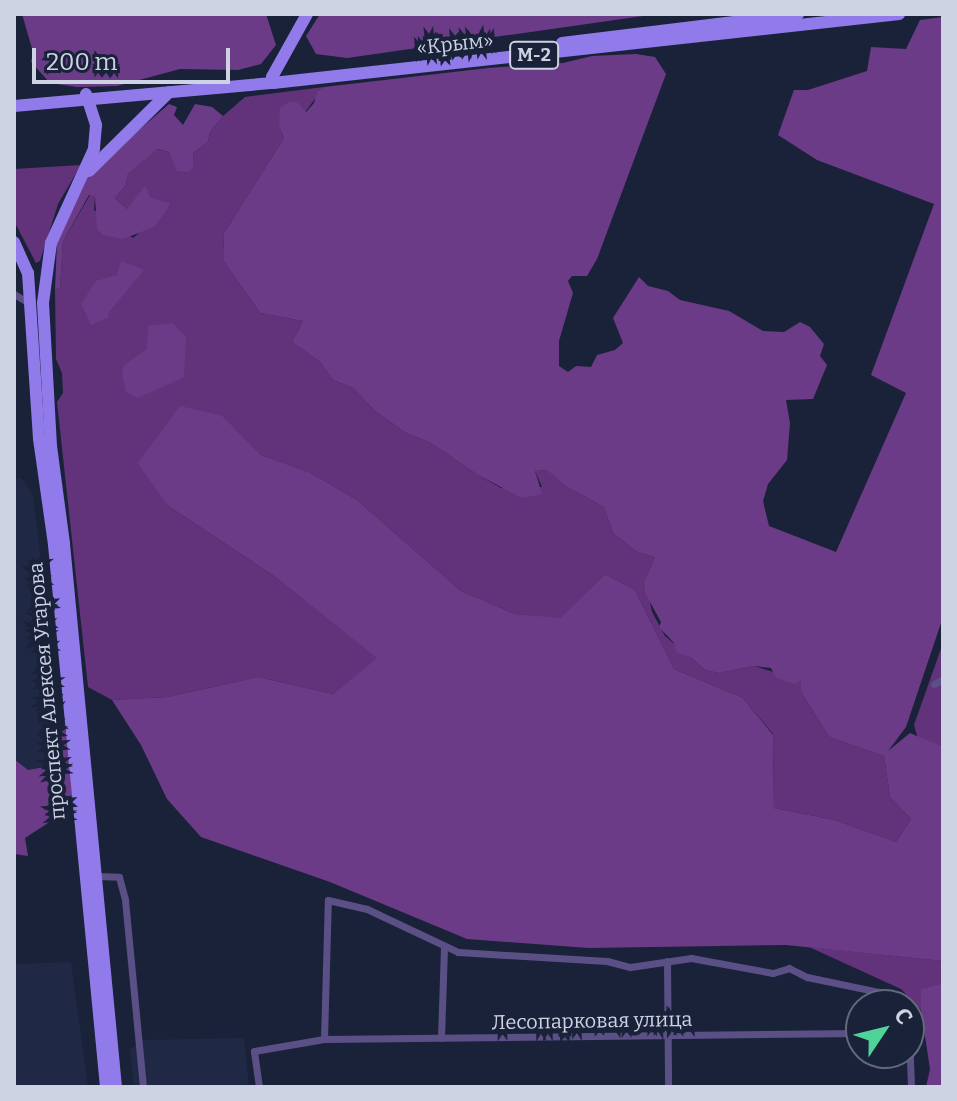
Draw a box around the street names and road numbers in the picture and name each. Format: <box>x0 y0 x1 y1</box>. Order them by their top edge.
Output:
street label: «Крым» <box>416 28 494 60</box>
road number: М-2 <box>508 41 560 69</box>
street label: проспект Алексея Угарова <box>24 561 70 821</box>
street label: Лесопарковая улица <box>491 1007 693 1035</box>

